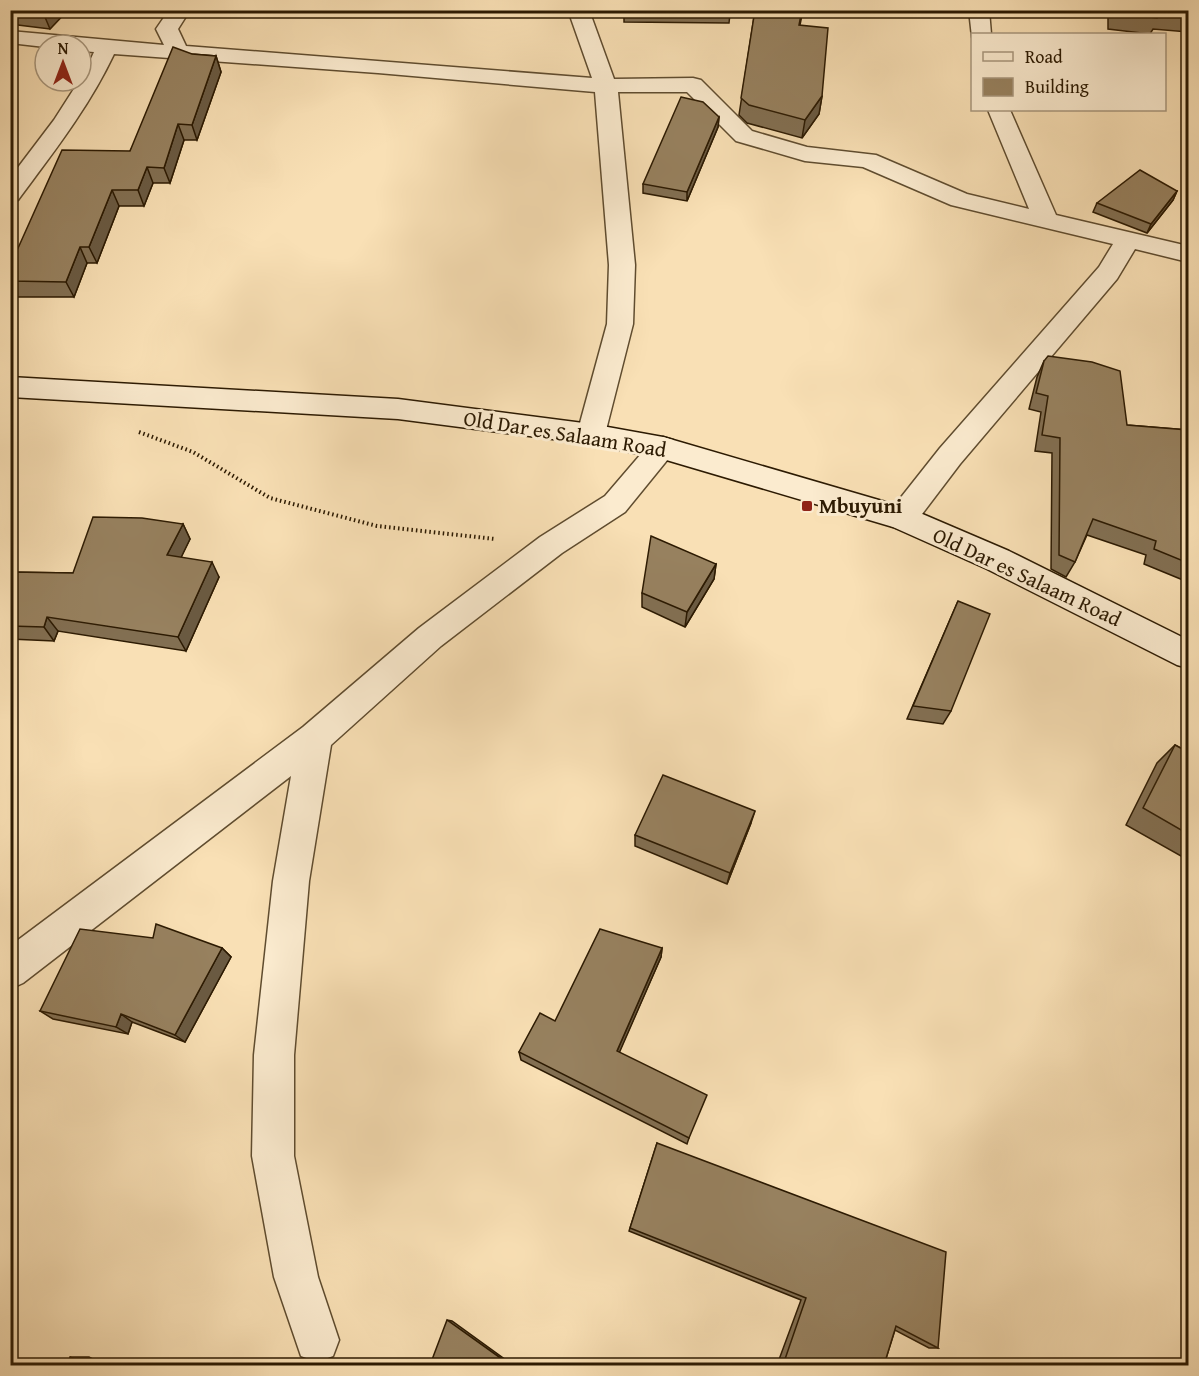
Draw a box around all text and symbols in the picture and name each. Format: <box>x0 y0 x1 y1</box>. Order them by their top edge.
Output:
north arrow <box>33 33 93 93</box>
legend <box>971 33 1166 111</box>
text: N <box>58 36 69 60</box>
text: Road <box>1025 43 1063 70</box>
text: Building <box>1025 73 1089 100</box>
street label: Old Dar es Salaam Road <box>461 402 669 465</box>
place label: Mbuyuni <box>819 490 903 521</box>
marker: Mbuyuni <box>800 499 814 513</box>
street label: Old Dar es Salaam Road <box>928 519 1127 634</box>

